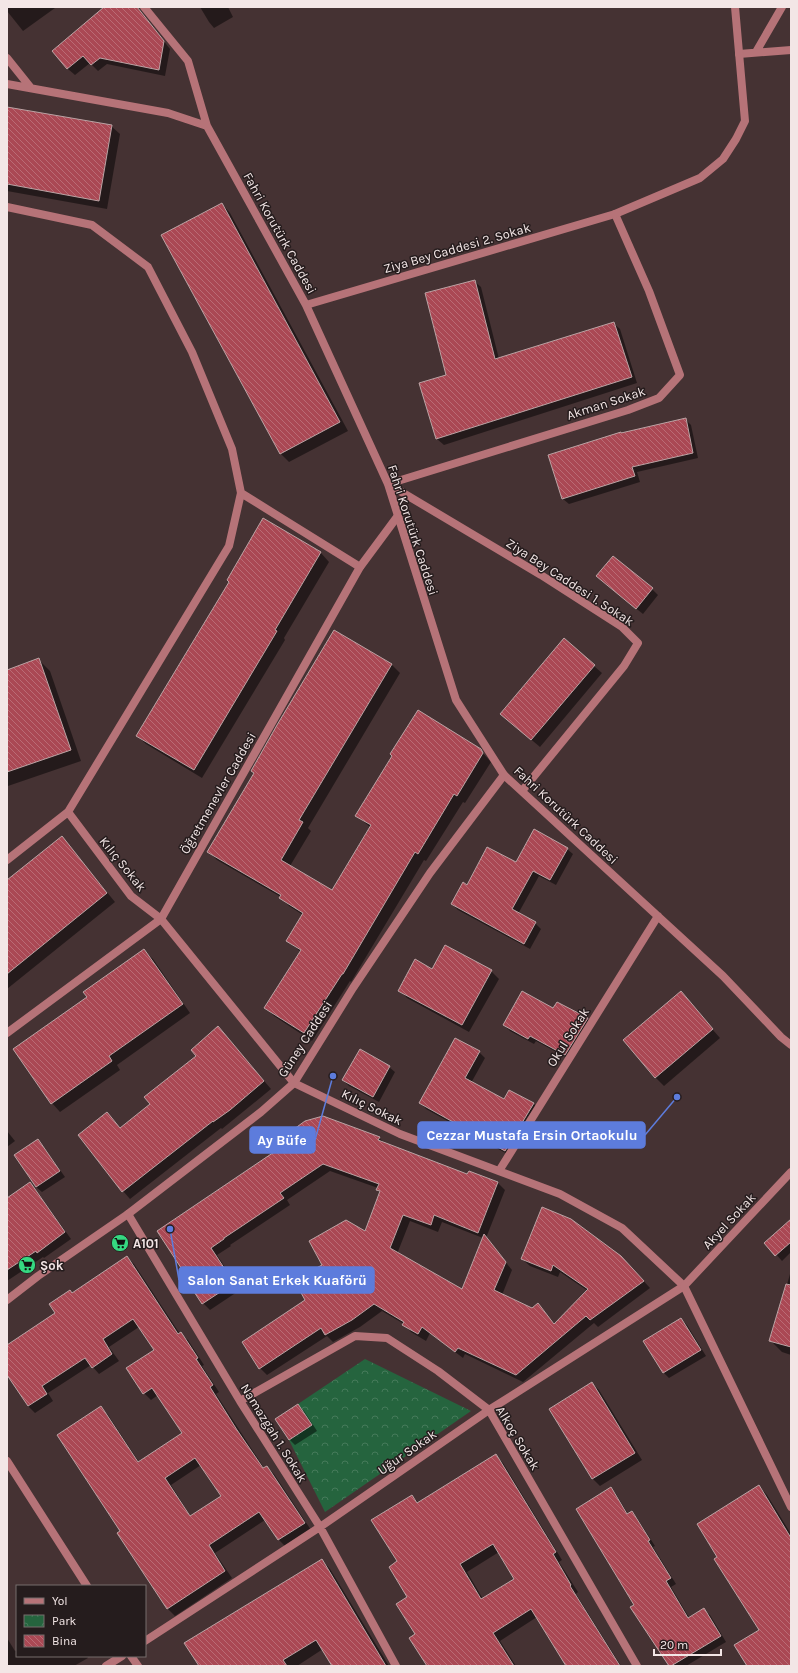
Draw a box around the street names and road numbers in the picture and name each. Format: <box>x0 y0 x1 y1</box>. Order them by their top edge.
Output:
street label: Fahri Korutürk Caddesi <box>240 170 320 296</box>
street label: Ziya Bey Caddesi 2. Sokak <box>382 220 532 276</box>
street label: Akman Sokak <box>565 383 647 423</box>
street label: Fahri Korutürk Caddesi <box>385 463 441 597</box>
street label: Ziya Bey Caddesi 1. Sokak <box>503 535 637 629</box>
street label: Öğretmenevler Caddesi <box>176 729 259 856</box>
street label: Fahri Korutürk Caddesi <box>511 763 621 867</box>
street label: Kılıç Sokak <box>96 834 150 894</box>
street label: Güney Caddesi <box>275 998 335 1080</box>
street label: Okul Sokak <box>544 1005 592 1069</box>
street label: Kılıç Sokak <box>339 1086 405 1128</box>
street label: Akyel Sokak <box>699 1190 759 1252</box>
street label: Namazgah 1. Sokak <box>238 1381 310 1485</box>
street label: Alkoç Sokak <box>493 1403 543 1473</box>
street label: Uğur Sokak <box>375 1426 439 1478</box>

